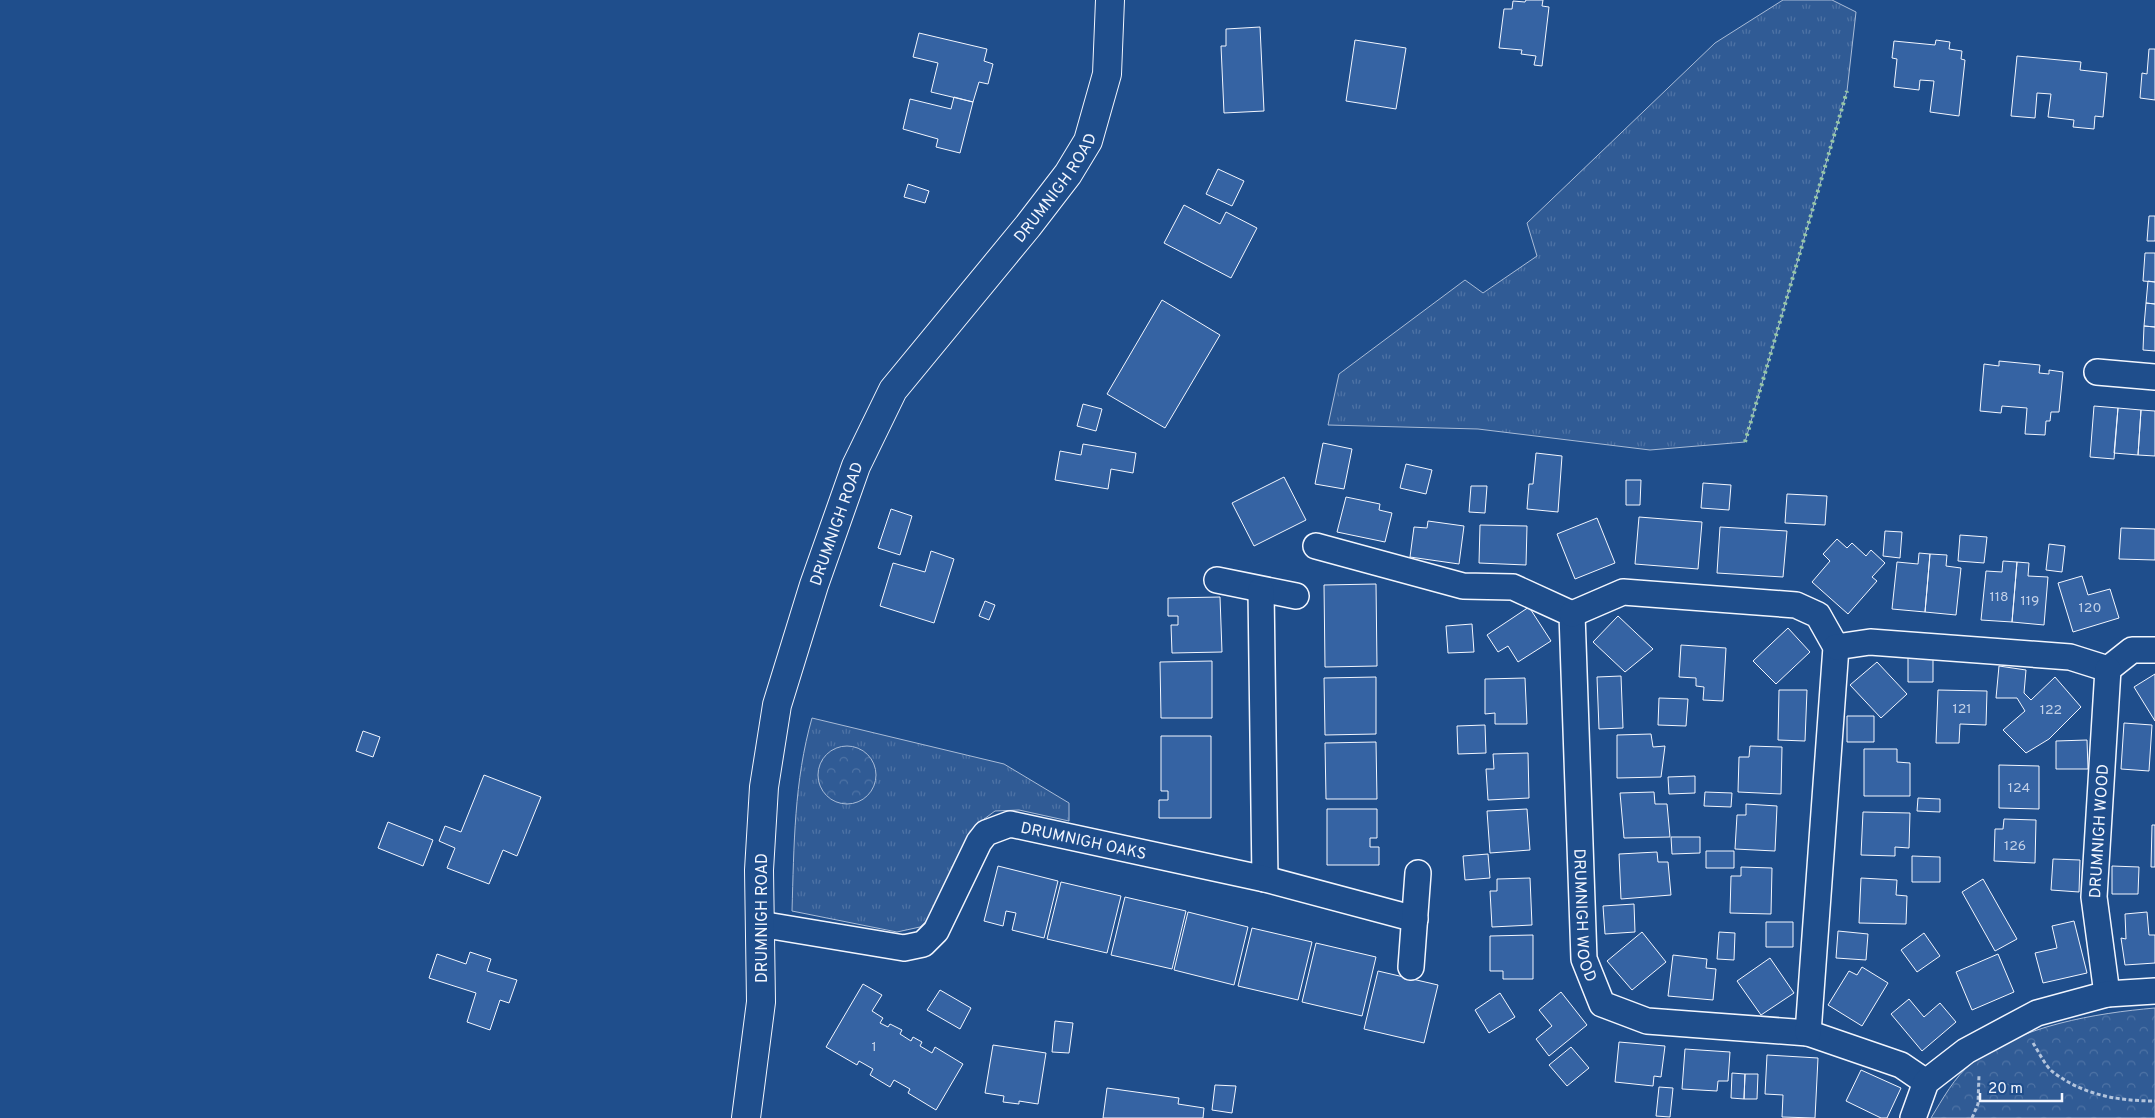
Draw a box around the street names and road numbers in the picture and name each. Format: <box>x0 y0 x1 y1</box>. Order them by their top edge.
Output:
street label: DRUMNIGH ROAD <box>1010 131 1102 247</box>
street label: DRUMNIGH ROAD <box>807 459 869 589</box>
street label: DRUMNIGH WOOD <box>2086 763 2114 899</box>
street label: DRUMNIGH OAKS <box>1018 819 1148 865</box>
street label: DRUMNIGH WOOD <box>1568 848 1600 985</box>
street label: DRUMNIGH ROAD <box>753 853 773 983</box>

